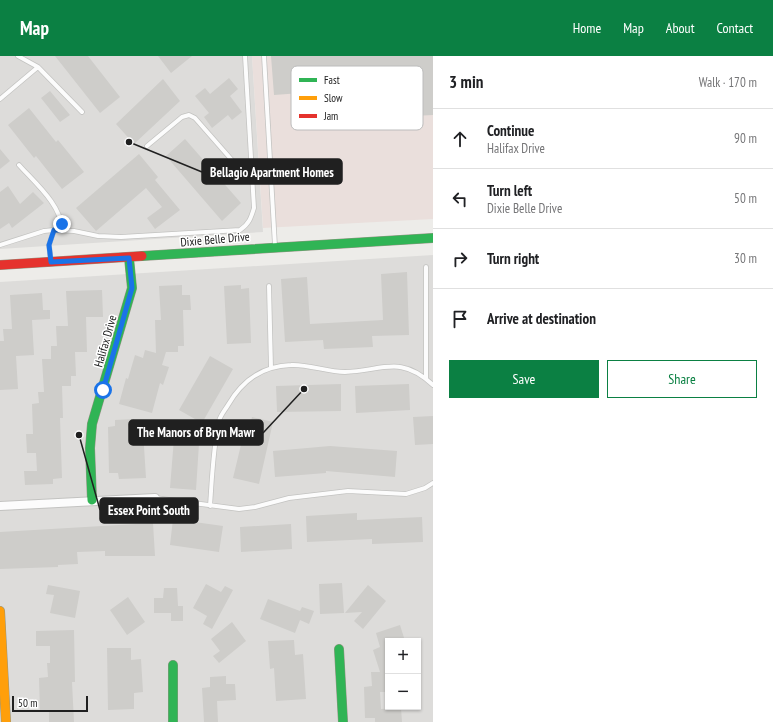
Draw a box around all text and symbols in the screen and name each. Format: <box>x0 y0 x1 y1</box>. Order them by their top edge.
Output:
text: Map <box>20 16 49 40</box>
text: Home <box>573 19 601 37</box>
text: Map <box>623 19 644 37</box>
text: About <box>666 19 695 37</box>
text: Contact <box>717 19 753 37</box>
legend <box>291 66 423 130</box>
text: 3 min <box>449 71 483 93</box>
text: Fast <box>324 73 340 87</box>
text: Walk · 170 m <box>699 74 757 91</box>
text: Slow <box>324 91 343 105</box>
text: Jam <box>323 109 338 123</box>
text: Continue <box>487 121 534 140</box>
icon: ahead <box>449 128 471 150</box>
text: 90 m <box>734 130 757 147</box>
text: Halifax Drive <box>487 140 545 157</box>
callout: Bellagio Apartment Homes <box>202 159 342 184</box>
text: Bellagio Apartment Homes <box>210 164 334 181</box>
text: Turn left <box>487 181 532 200</box>
icon: left <box>449 188 471 210</box>
text: 50 m <box>734 190 757 207</box>
text: Dixie Belle Drive <box>487 200 562 217</box>
route end <box>53 215 71 233</box>
street label: Dixie Belle Drive <box>180 228 250 249</box>
icon: right <box>449 248 471 270</box>
text: Turn right <box>487 249 539 268</box>
text: 30 m <box>734 250 757 267</box>
icon: arrive <box>449 308 471 330</box>
text: Arrive at destination <box>487 309 596 328</box>
street label: Halifax Drive <box>90 313 120 369</box>
button: Save <box>449 360 599 398</box>
button: Share <box>607 360 757 398</box>
route start <box>94 381 112 399</box>
callout: The Manors of Bryn Mawr <box>129 420 263 445</box>
text: The Manors of Bryn Mawr <box>137 424 255 441</box>
callout: Essex Point South <box>100 498 198 523</box>
text: Essex Point South <box>108 502 190 519</box>
map controls <box>385 638 421 710</box>
button: + <box>385 638 421 674</box>
button: − <box>385 674 421 710</box>
scale bar <box>12 694 88 713</box>
text: 50 m <box>18 696 37 710</box>

